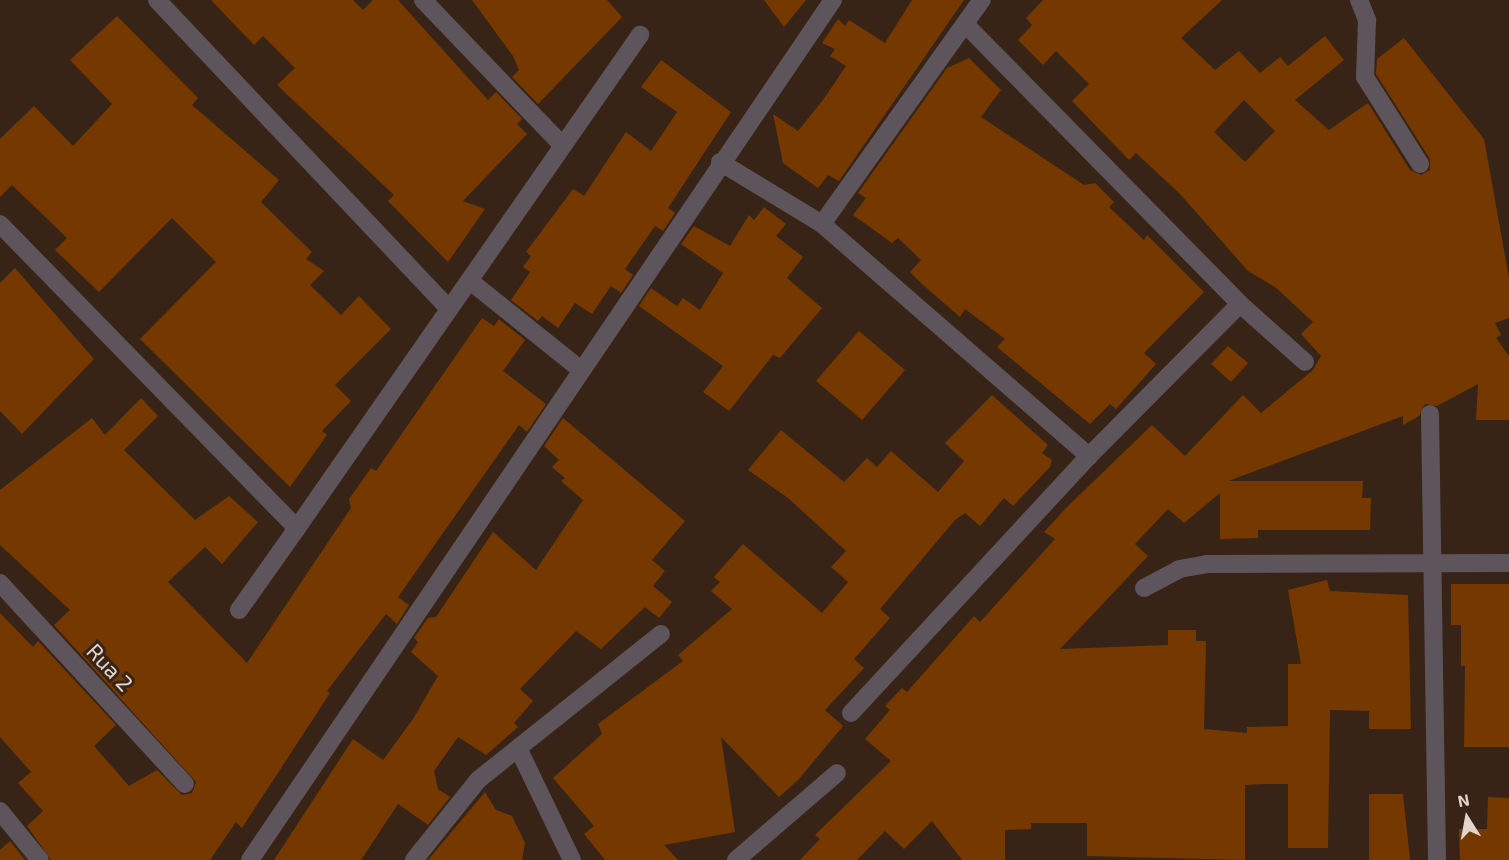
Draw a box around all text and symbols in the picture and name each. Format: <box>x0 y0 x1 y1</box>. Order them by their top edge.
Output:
street label: Rua 2 <box>81 638 139 696</box>
north arrow <box>1437 788 1497 848</box>
text: N <box>1456 789 1471 810</box>

